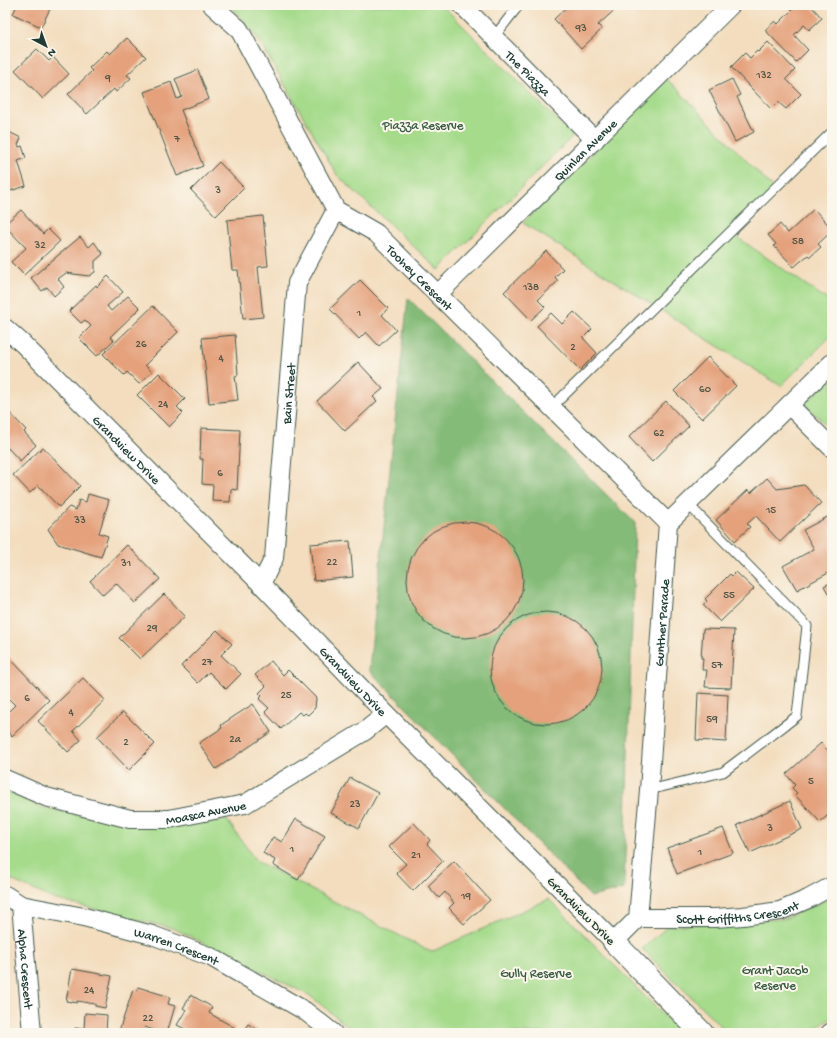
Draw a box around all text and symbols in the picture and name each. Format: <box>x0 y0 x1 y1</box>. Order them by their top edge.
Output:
house number: 93 <box>574 23 587 35</box>
north arrow <box>26 26 66 66</box>
text: N <box>45 45 58 59</box>
street label: The Piazza <box>501 48 553 101</box>
house number: 132 <box>755 70 772 82</box>
house number: 9 <box>104 73 111 85</box>
street label: Quinlan Avenue <box>552 117 621 185</box>
park label: Piazza Reserve <box>381 119 464 134</box>
house number: 7 <box>173 134 180 146</box>
house number: 3 <box>214 185 221 197</box>
house number: 58 <box>792 236 804 248</box>
house number: 32 <box>33 240 46 252</box>
street label: Toohey Crescent <box>381 242 456 316</box>
house number: 138 <box>522 282 539 294</box>
house number: 1 <box>356 308 361 320</box>
house number: 26 <box>136 339 147 351</box>
house number: 2 <box>570 342 576 354</box>
house number: 4 <box>218 353 224 365</box>
street label: Bain Street <box>280 361 300 426</box>
house number: 60 <box>699 384 711 396</box>
house number: 24 <box>158 399 169 411</box>
street label: Grandview Drive <box>88 413 163 488</box>
house number: 62 <box>654 428 665 440</box>
house number: 6 <box>217 468 223 480</box>
house number: 15 <box>765 505 776 517</box>
house number: 33 <box>73 515 86 527</box>
house number: 22 <box>327 557 338 569</box>
house number: 31 <box>120 558 131 570</box>
street label: Gunther Parade <box>653 578 674 667</box>
house number: 55 <box>723 590 735 602</box>
house number: 29 <box>147 623 158 635</box>
street label: Grandview Drive <box>315 644 389 720</box>
house number: 27 <box>201 657 213 669</box>
house number: 57 <box>711 660 723 672</box>
house number: 25 <box>280 690 292 702</box>
house number: 6 <box>24 693 30 705</box>
house number: 4 <box>68 707 74 719</box>
house number: 59 <box>706 714 718 726</box>
house number: 2a <box>229 734 242 746</box>
house number: 2 <box>123 737 129 749</box>
house number: 5 <box>808 776 814 788</box>
street label: Moasca Avenue <box>165 799 248 829</box>
house number: 23 <box>349 799 361 811</box>
house number: 3 <box>766 823 773 835</box>
house number: 1 <box>289 844 294 856</box>
house number: 1 <box>697 847 702 859</box>
house number: 21 <box>411 850 421 862</box>
street label: Grandview Drive <box>543 874 618 949</box>
house number: 19 <box>460 891 471 903</box>
street label: Scott Griffiths Crescent <box>676 898 803 928</box>
street label: Warren Crescent <box>132 926 222 971</box>
street label: Alpha Crescent <box>13 928 35 1011</box>
park label: Grant Jacob Reserve <box>742 964 808 994</box>
park label: Gully Reserve <box>500 967 572 982</box>
house number: 24 <box>84 985 95 997</box>
house number: 22 <box>143 1013 154 1025</box>

